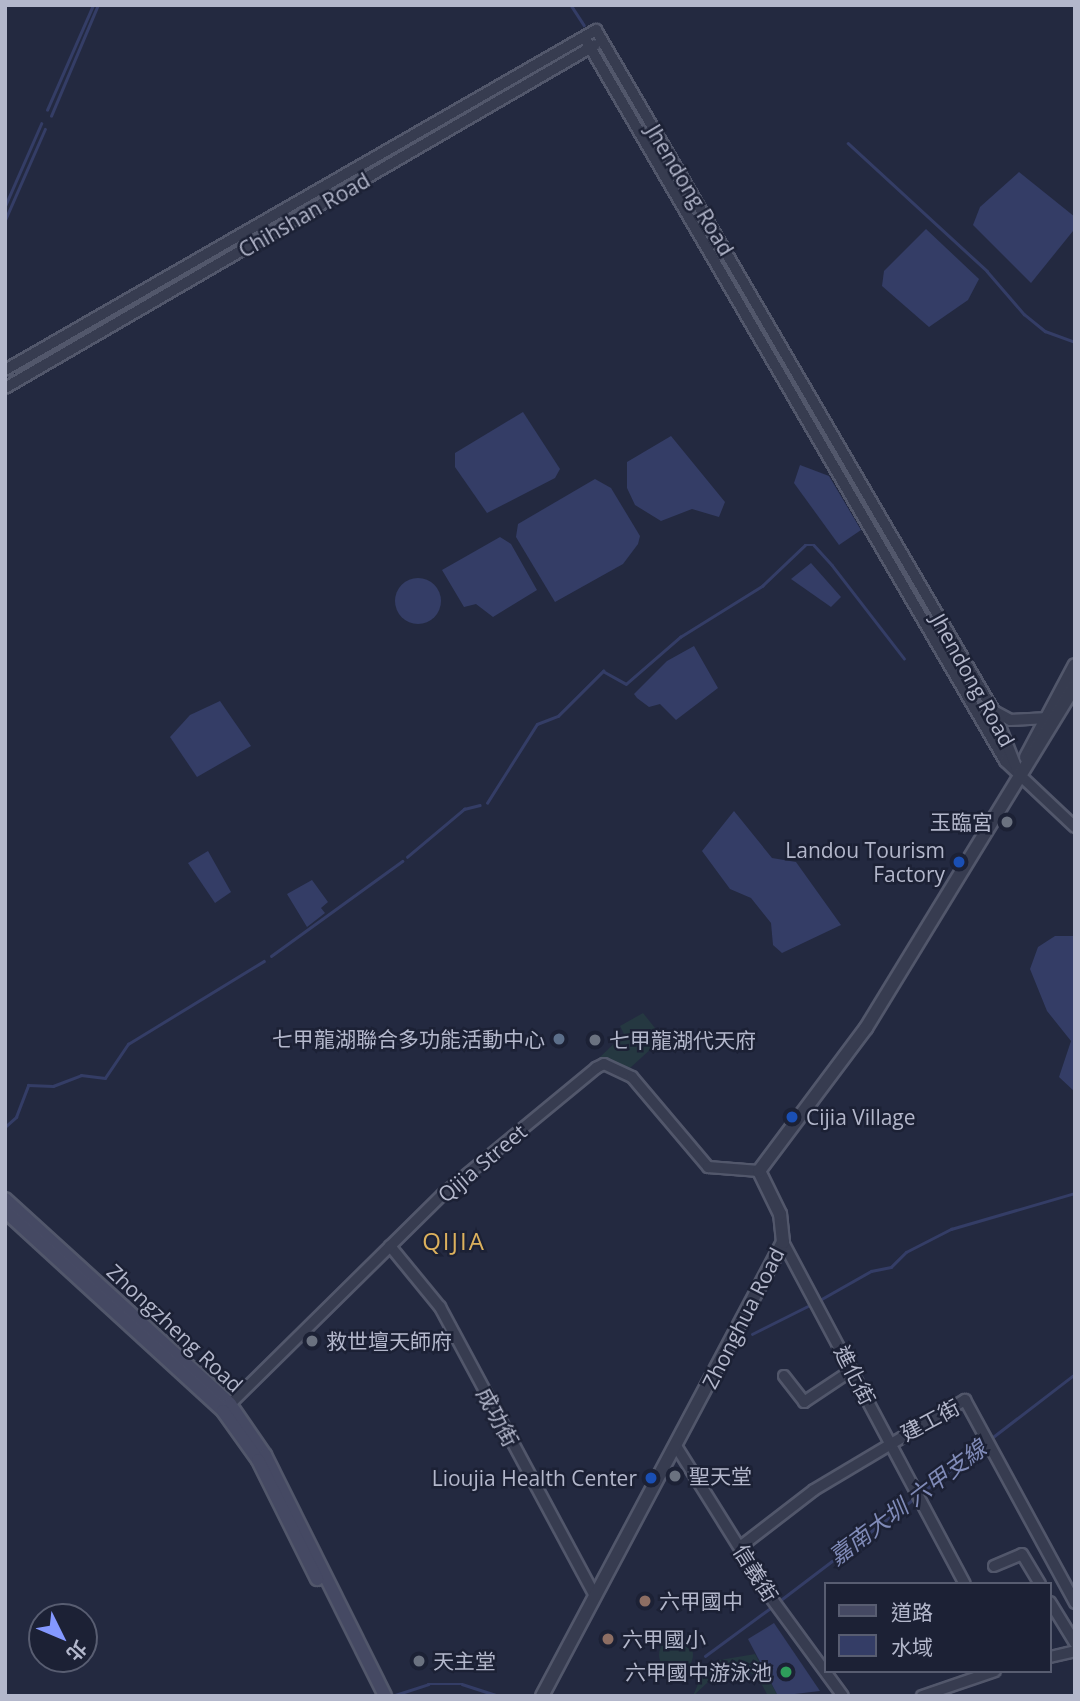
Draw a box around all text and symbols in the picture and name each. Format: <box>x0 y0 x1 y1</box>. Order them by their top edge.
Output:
street label: Jhendong Road <box>641 120 739 260</box>
street label: Chihshan Road <box>234 167 374 263</box>
street label: Jhendong Road <box>926 609 1020 751</box>
place label: 玉臨宮 <box>930 809 993 835</box>
marker: 玉臨宮 <box>999 814 1015 830</box>
place label: Landou Tourism Factory <box>785 837 945 887</box>
marker: Landou Tourism Factory <box>951 854 967 870</box>
place label: 七甲龍湖聯合多功能活動中心 <box>272 1026 545 1052</box>
place label: 七甲龍湖代天府 <box>609 1027 756 1053</box>
marker: 七甲龍湖聯合多功能活動中心 <box>551 1031 567 1047</box>
marker: 七甲龍湖代天府 <box>587 1032 603 1048</box>
place label: Cijia Village <box>806 1104 916 1130</box>
marker: Cijia Village <box>784 1109 800 1125</box>
street label: Qijia Street <box>433 1119 531 1207</box>
district label: QIJIA <box>423 1227 485 1255</box>
street label: Zhonghua Road <box>697 1243 789 1393</box>
street label: Zhongzheng Road <box>102 1259 248 1397</box>
place label: 救世壇天師府 <box>326 1328 452 1354</box>
marker: 救世壇天師府 <box>304 1333 320 1349</box>
street label: 進化街 <box>829 1341 881 1409</box>
street label: 成功街 <box>472 1383 524 1451</box>
street label: 建工街 <box>896 1394 964 1446</box>
water label: 嘉南大圳 六甲支線 <box>823 1434 991 1570</box>
place label: 聖天堂 <box>689 1463 752 1489</box>
place label: Lioujia Health Center <box>432 1465 637 1491</box>
marker: 聖天堂 <box>667 1468 683 1484</box>
marker: Lioujia Health Center <box>643 1470 659 1486</box>
street label: 信義街 <box>729 1540 783 1606</box>
legend <box>824 1582 1052 1673</box>
place label: 六甲國中 <box>659 1588 743 1614</box>
marker: 六甲國中 <box>637 1593 653 1609</box>
text: 道路 <box>891 1598 933 1626</box>
north arrow <box>28 1603 98 1673</box>
place label: 六甲國小 <box>622 1626 706 1652</box>
marker: 六甲國小 <box>600 1631 616 1647</box>
text: 水域 <box>891 1633 933 1661</box>
text: 北 <box>61 1635 93 1667</box>
place label: 天主堂 <box>433 1648 496 1674</box>
marker: 天主堂 <box>411 1653 427 1669</box>
place label: 六甲國中游泳池 <box>625 1659 772 1685</box>
marker: 六甲國中游泳池 <box>778 1664 794 1680</box>

